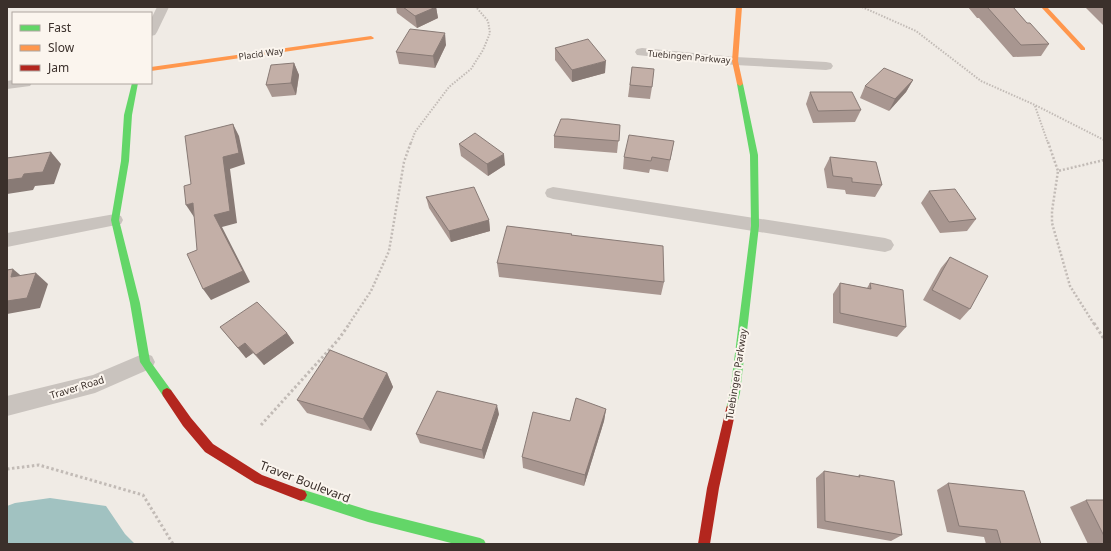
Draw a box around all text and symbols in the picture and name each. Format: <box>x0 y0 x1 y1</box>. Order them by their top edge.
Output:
legend <box>12 12 152 84</box>
text: Fast <box>48 19 72 36</box>
text: Slow <box>48 39 75 56</box>
street label: Placid Way <box>238 44 285 63</box>
street label: Tuebingen Parkway <box>647 46 731 67</box>
text: Jam <box>47 59 69 76</box>
street label: Tuebingen Parkway <box>722 327 750 421</box>
street label: Traver Road <box>48 372 106 402</box>
street label: Traver Boulevard <box>258 456 353 507</box>

